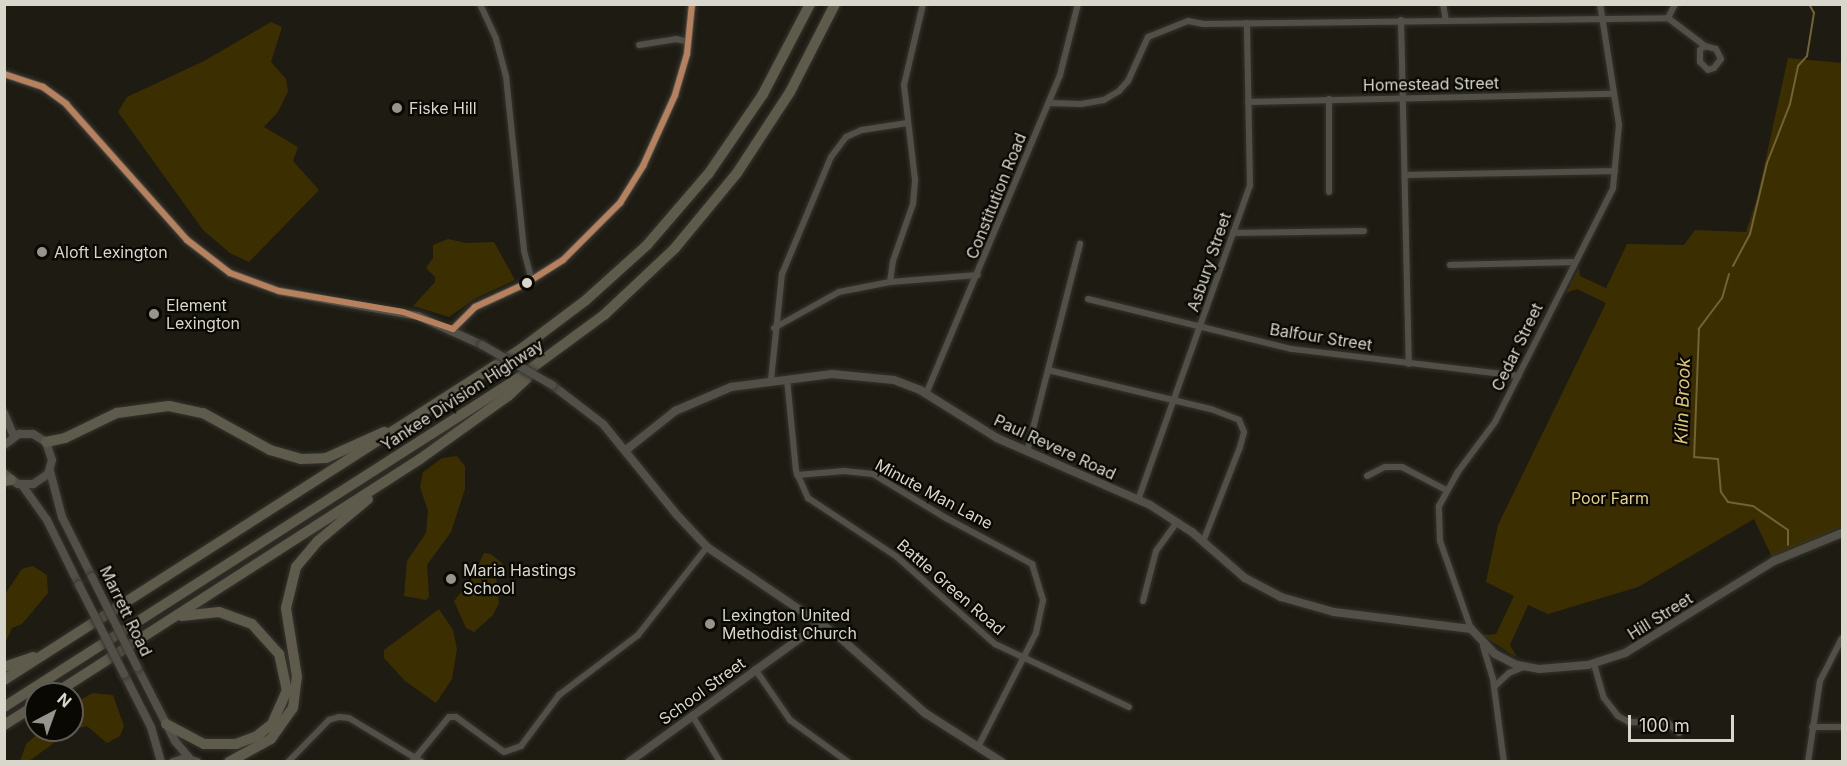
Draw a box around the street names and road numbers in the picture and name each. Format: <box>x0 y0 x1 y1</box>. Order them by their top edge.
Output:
street label: Homestead Street <box>1363 73 1499 95</box>
street label: Constitution Road <box>962 130 1030 262</box>
street label: Asbury Street <box>1183 210 1235 314</box>
street label: Cedar Street <box>1487 300 1547 394</box>
street label: Balfour Street <box>1268 319 1374 355</box>
street label: Yankee Division Highway <box>377 335 547 455</box>
street label: Paul Revere Road <box>991 410 1119 484</box>
street label: Minute Man Lane <box>872 455 996 533</box>
street label: Battle Green Road <box>893 535 1009 639</box>
street label: Marrett Road <box>96 563 156 659</box>
street label: Hill Street <box>1624 588 1696 644</box>
street label: School Street <box>655 653 749 729</box>

